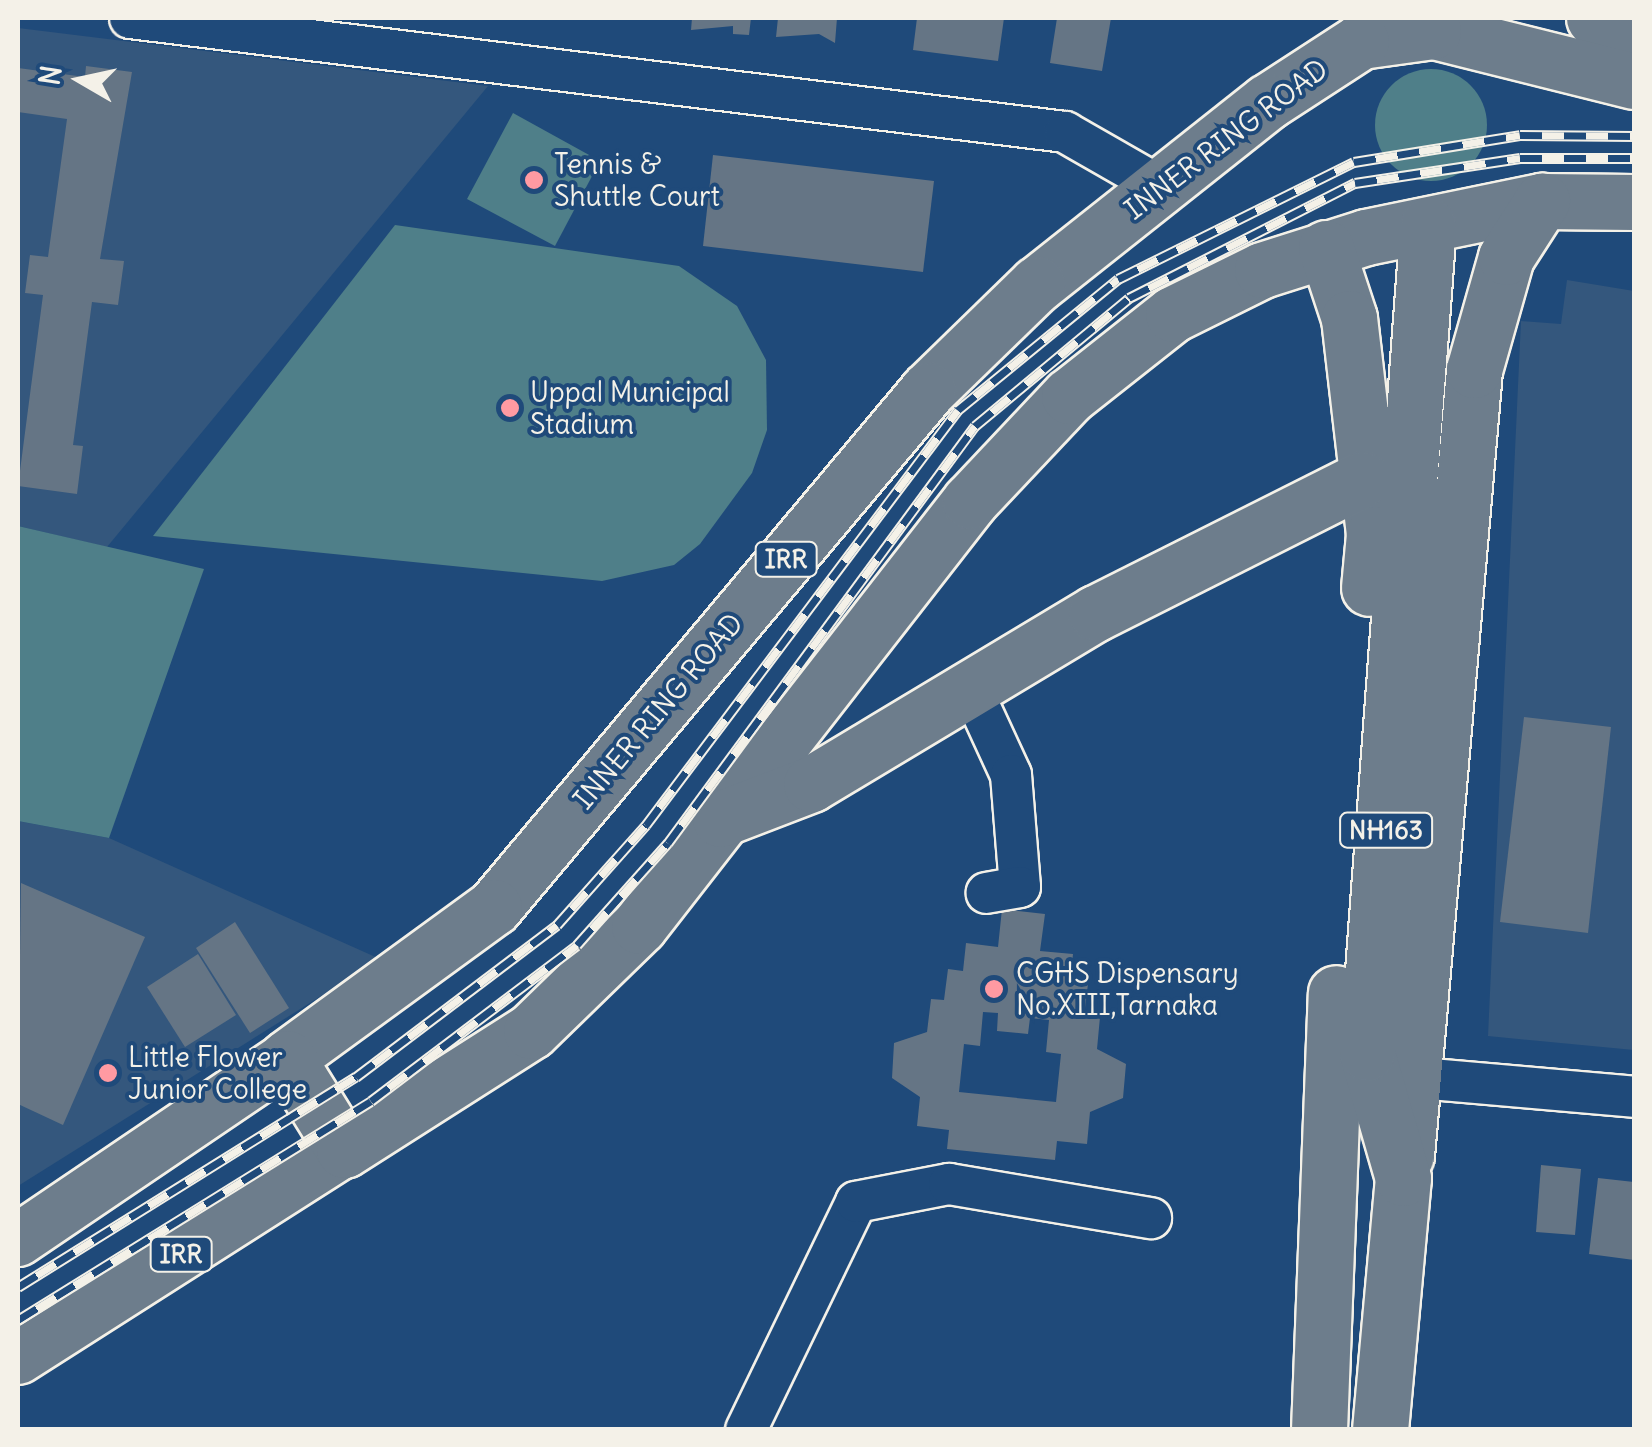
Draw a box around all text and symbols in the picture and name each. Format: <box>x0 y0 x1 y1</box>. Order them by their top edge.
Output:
north arrow <box>30 30 130 130</box>
street label: INNER RING ROAD <box>1118 52 1334 226</box>
text: N <box>31 63 70 88</box>
place label: Tennis & Shuttle Court <box>554 147 720 213</box>
marker: Tennis & Shuttle Court <box>523 169 545 191</box>
place label: Uppal Municipal Stadium <box>530 375 730 441</box>
marker: Uppal Municipal Stadium <box>499 397 521 419</box>
road number: IRR <box>754 539 818 579</box>
street label: INNER RING ROAD <box>566 606 750 816</box>
road number: NH163 <box>1338 810 1434 850</box>
place label: CGHS Dispensary No.XIII,Tarnaka <box>1016 956 1239 1022</box>
marker: CGHS Dispensary No.XIII,Tarnaka <box>981 976 1007 1002</box>
place label: Little Flower Junior College <box>128 1040 307 1106</box>
marker: Little Flower Junior College <box>97 1062 119 1084</box>
road number: IRR <box>148 1234 214 1274</box>

